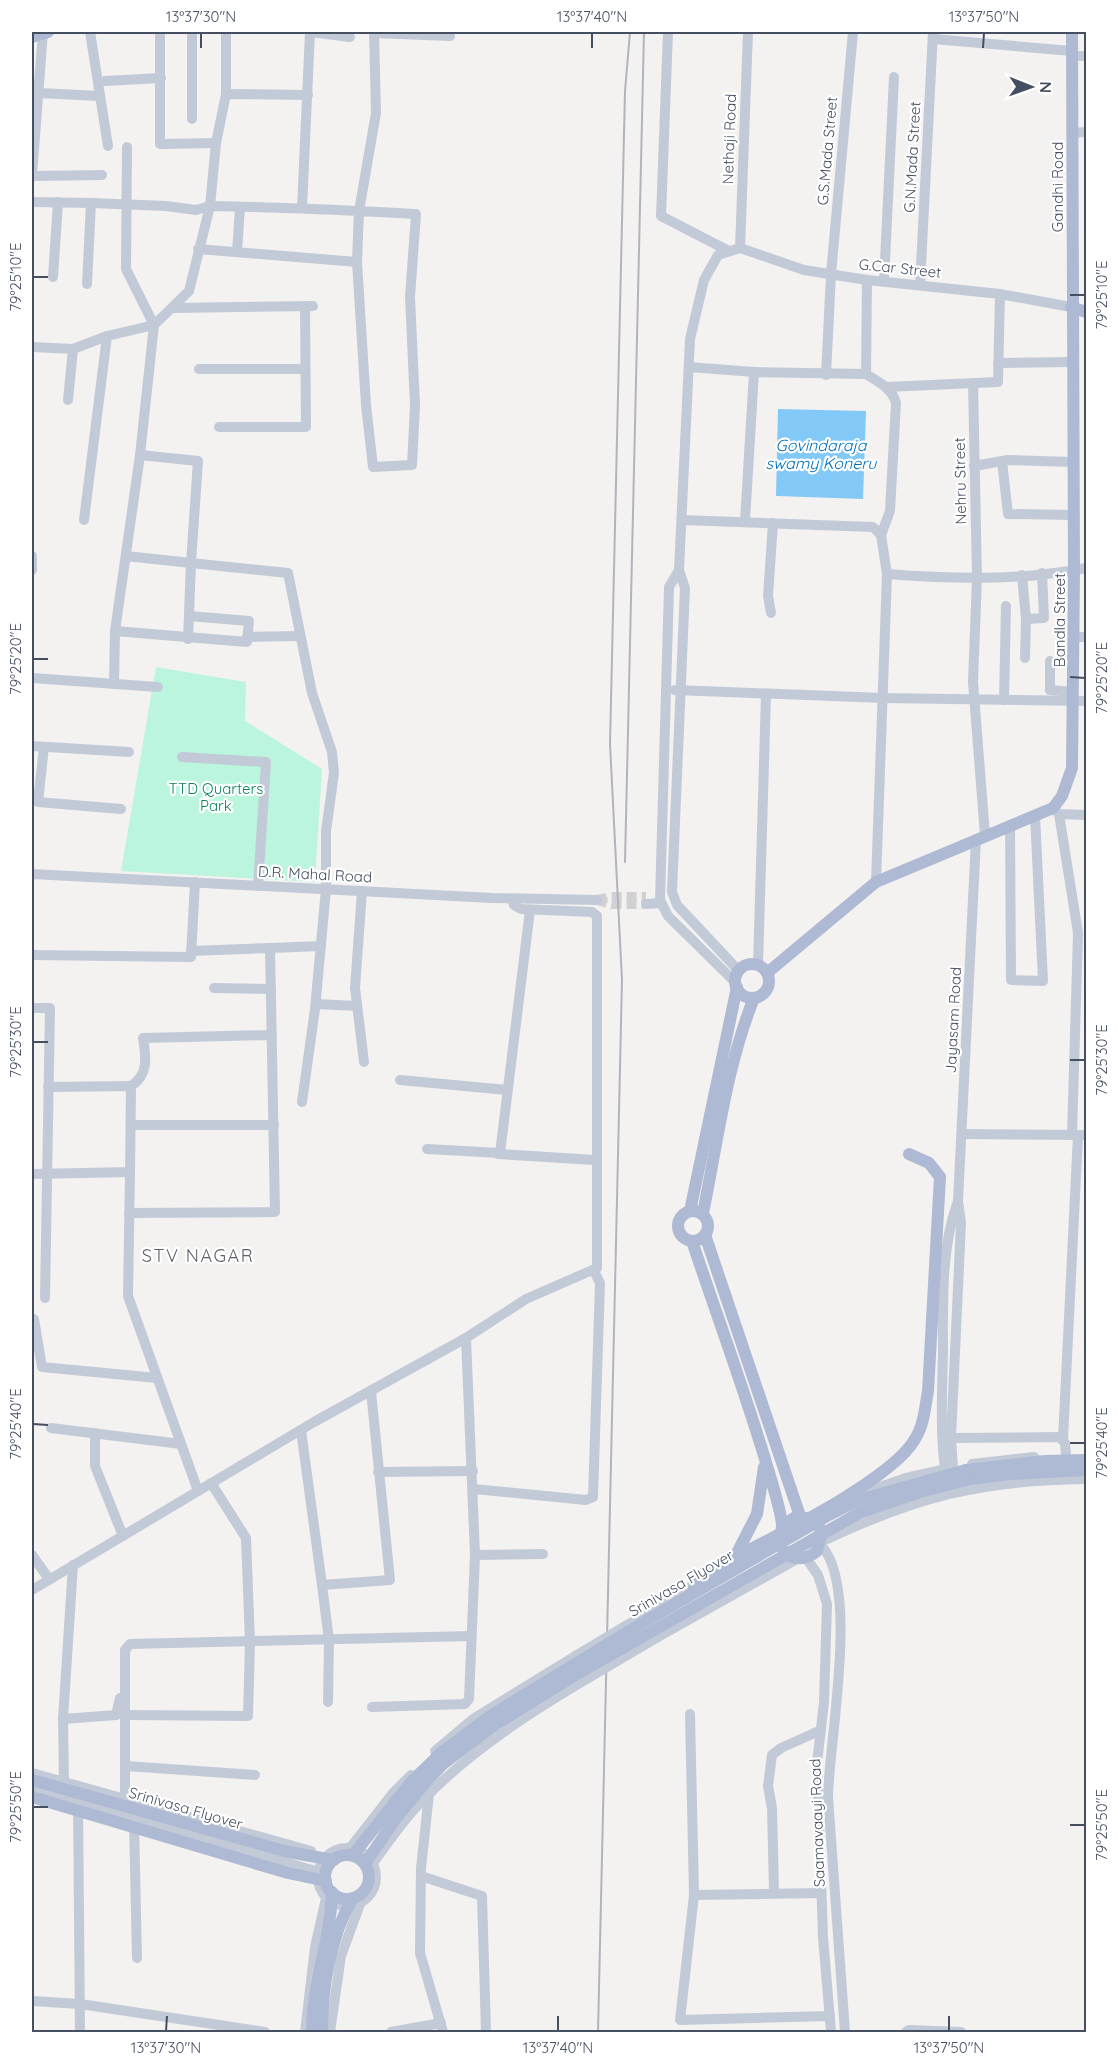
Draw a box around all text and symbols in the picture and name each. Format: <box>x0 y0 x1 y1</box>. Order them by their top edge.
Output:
text: 13°37'30"N <box>166 7 236 26</box>
text: 13°37'40"N <box>557 7 627 26</box>
text: 13°37'50"N <box>949 7 1019 26</box>
north arrow <box>1001 57 1061 117</box>
text: N <box>1036 81 1056 93</box>
street label: Nethaji Road <box>718 93 740 185</box>
street label: G.S.Mada Street <box>813 96 841 206</box>
street label: G.N.Mada Street <box>900 101 924 213</box>
street label: Gandhi Road <box>1048 142 1067 232</box>
text: 79°25'10"E <box>6 242 25 312</box>
street label: G.Car Street <box>858 254 942 282</box>
text: 79°25'10"E <box>1092 260 1111 330</box>
water label: Govindaraja swamy Koneru <box>766 435 877 473</box>
street label: Nehru Street <box>950 437 970 525</box>
street label: Bandla Street <box>1050 573 1069 667</box>
text: 79°25'20"E <box>6 623 25 695</box>
text: 79°25'20"E <box>1092 642 1111 714</box>
park label: TTD Quarters Park <box>169 779 263 815</box>
street label: D.R. Mahal Road <box>257 862 373 886</box>
street label: Jayasam Road <box>941 966 965 1074</box>
text: 79°25'30"E <box>6 1006 25 1078</box>
text: 79°25'30"E <box>1092 1024 1111 1096</box>
district label: STV NAGAR <box>142 1244 254 1267</box>
text: 79°25'40"E <box>6 1388 25 1460</box>
text: 79°25'40"E <box>1092 1407 1111 1479</box>
street label: Srinivasa Flyover <box>625 1545 737 1621</box>
street label: Saamavaayi Road <box>805 1758 829 1888</box>
text: 79°25'50"E <box>6 1771 25 1843</box>
street label: Srinivasa Flyover <box>127 1783 245 1833</box>
text: 79°25'50"E <box>1092 1789 1111 1861</box>
text: 13°37'30"N <box>131 2038 201 2057</box>
text: 13°37'40"N <box>523 2038 593 2057</box>
text: 13°37'50"N <box>914 2038 984 2057</box>

